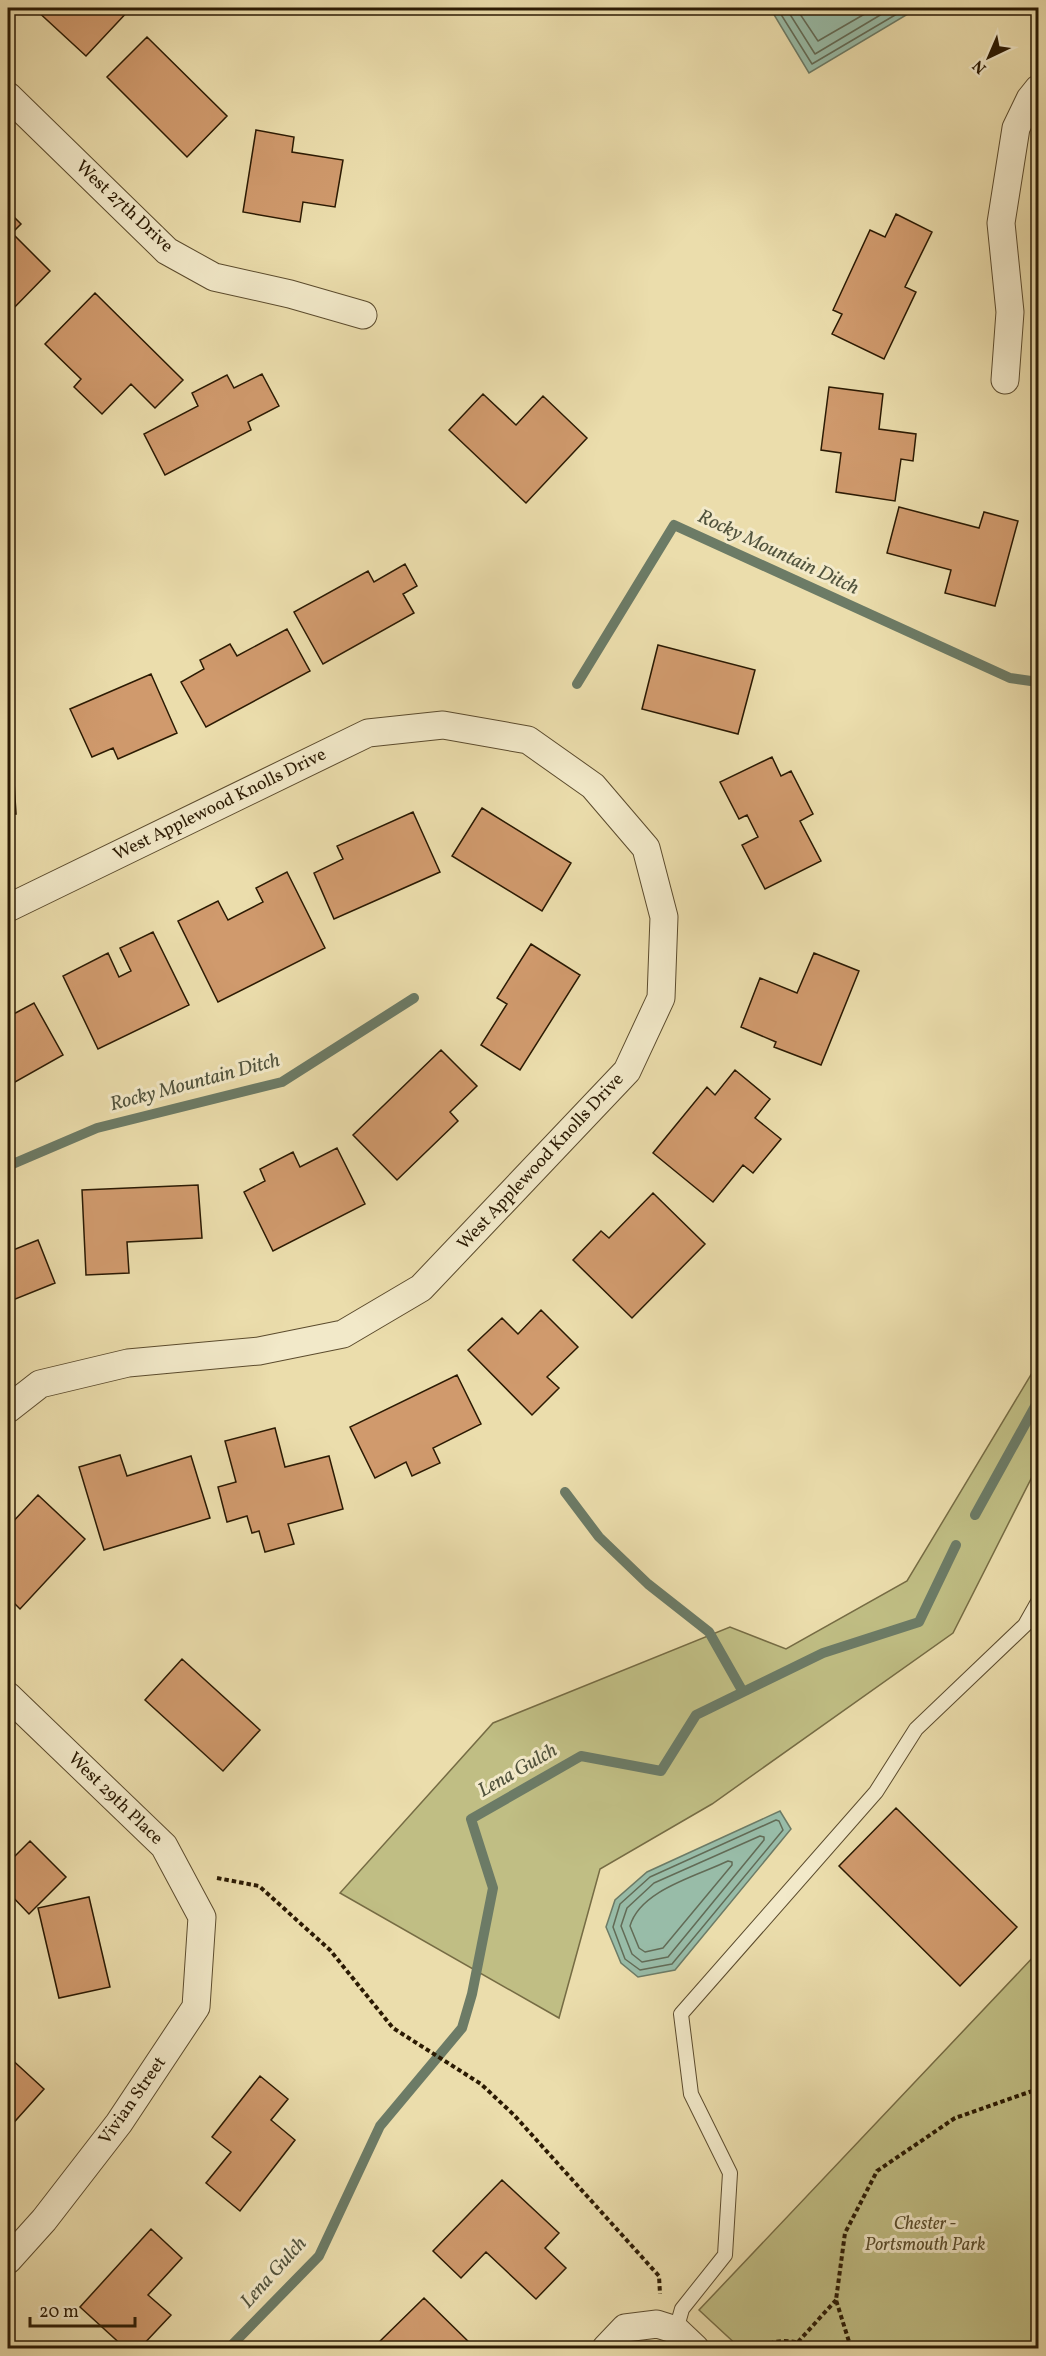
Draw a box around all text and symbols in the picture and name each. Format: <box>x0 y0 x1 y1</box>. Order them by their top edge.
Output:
north arrow <box>959 27 1019 87</box>
text: N <box>968 54 992 78</box>
street label: West 27th Drive <box>70 155 178 259</box>
water label: Rocky Mountain Ditch <box>693 503 863 603</box>
street label: West Applewood Knolls Drive <box>109 742 331 868</box>
water label: Rocky Mountain Ditch <box>107 1047 283 1119</box>
street label: West Applewood Knolls Drive <box>452 1068 630 1256</box>
water label: Lena Gulch <box>473 1737 563 1805</box>
street label: West 29th Place <box>62 1747 168 1851</box>
street label: Vivian Street <box>93 2052 173 2150</box>
park label: Chester - Portsmouth Park <box>865 2212 985 2258</box>
water label: Lena Gulch <box>234 2231 314 2315</box>
scale bar <box>30 2290 135 2328</box>
text: 20 m <box>39 2300 79 2325</box>

